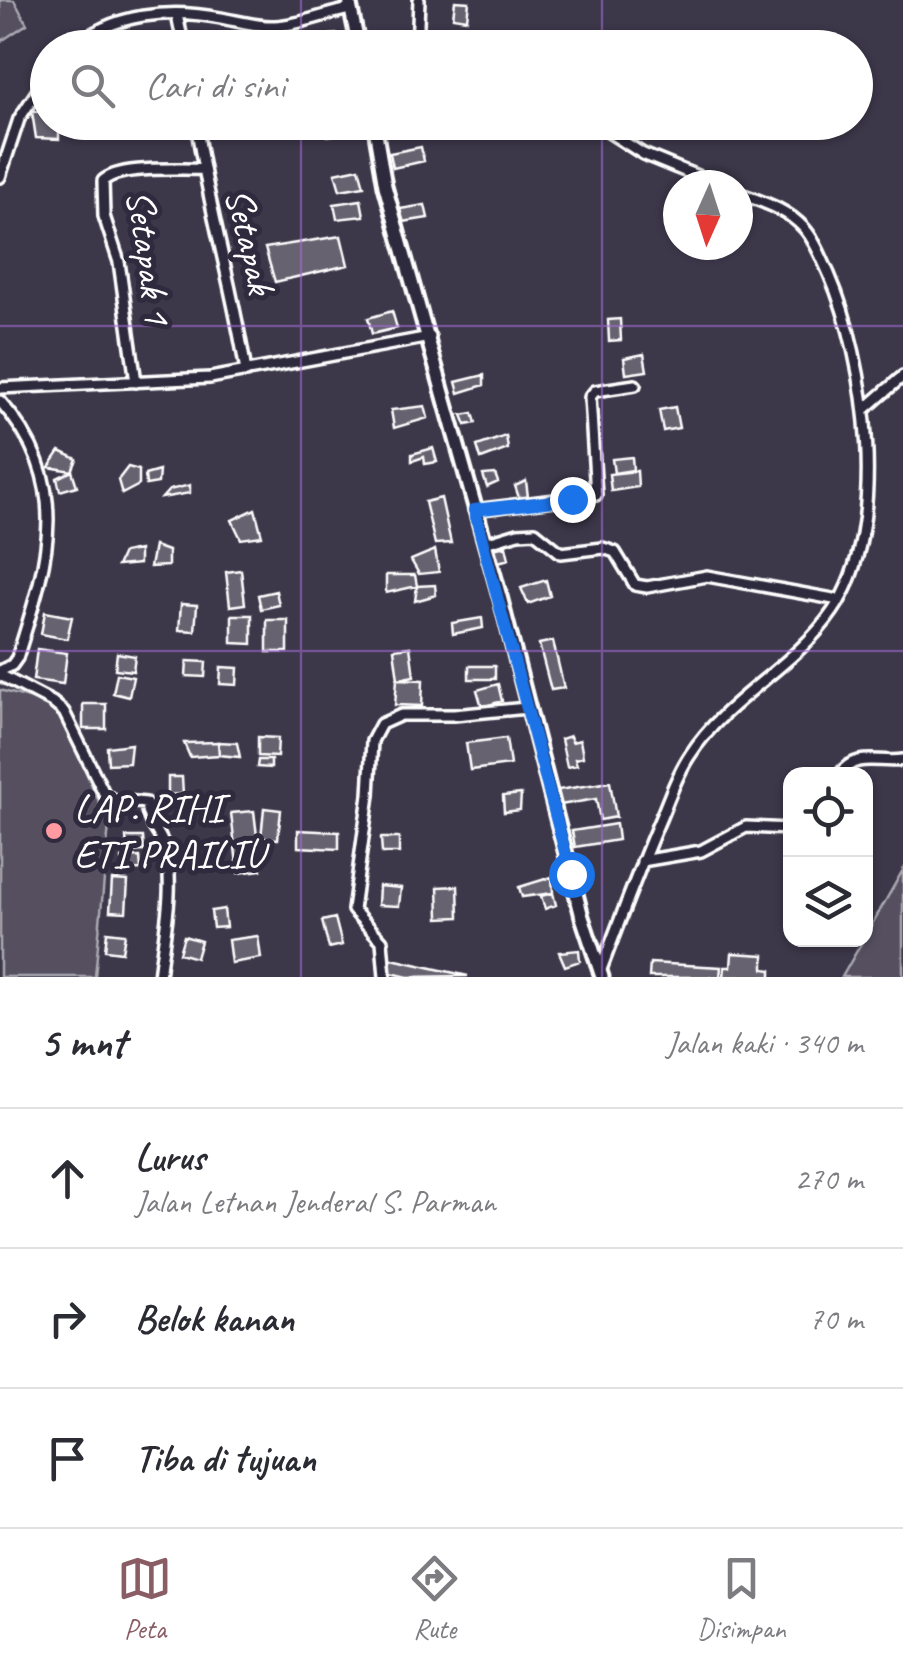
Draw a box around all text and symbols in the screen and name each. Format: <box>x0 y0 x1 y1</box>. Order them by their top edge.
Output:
search box <box>30 30 873 140</box>
icon: search <box>65 58 120 113</box>
text: Cari di sini <box>145 62 285 109</box>
north arrow <box>663 170 753 260</box>
street label: Setapak <box>214 183 287 301</box>
street label: Setapak 1 <box>115 187 183 329</box>
route end <box>550 477 596 523</box>
map controls <box>783 767 873 947</box>
button: locate <box>783 767 873 857</box>
place label: LAP. RIHI ETI PRAILIU <box>74 783 270 879</box>
marker: LAP. RIHI ETI PRAILIU <box>43 820 65 842</box>
route start <box>549 852 595 898</box>
button: layers <box>783 857 873 947</box>
text: 5 mnt <box>40 1016 125 1069</box>
text: Jalan kaki · 340 m <box>666 1022 863 1063</box>
text: Lurus <box>135 1134 205 1181</box>
icon: ahead <box>40 1151 95 1206</box>
text: 270 m <box>794 1158 863 1199</box>
text: Jalan Letnan Jenderal S. Parman <box>135 1181 496 1222</box>
icon: right <box>40 1291 95 1346</box>
text: Belok kanan <box>135 1295 294 1342</box>
text: 70 m <box>809 1298 863 1339</box>
icon: arrive <box>40 1431 95 1486</box>
text: Tiba di tujuan <box>135 1435 316 1482</box>
tab: Peta <box>117 1551 172 1646</box>
tab: Rute <box>407 1551 462 1646</box>
tab: Disimpan <box>697 1551 786 1646</box>

